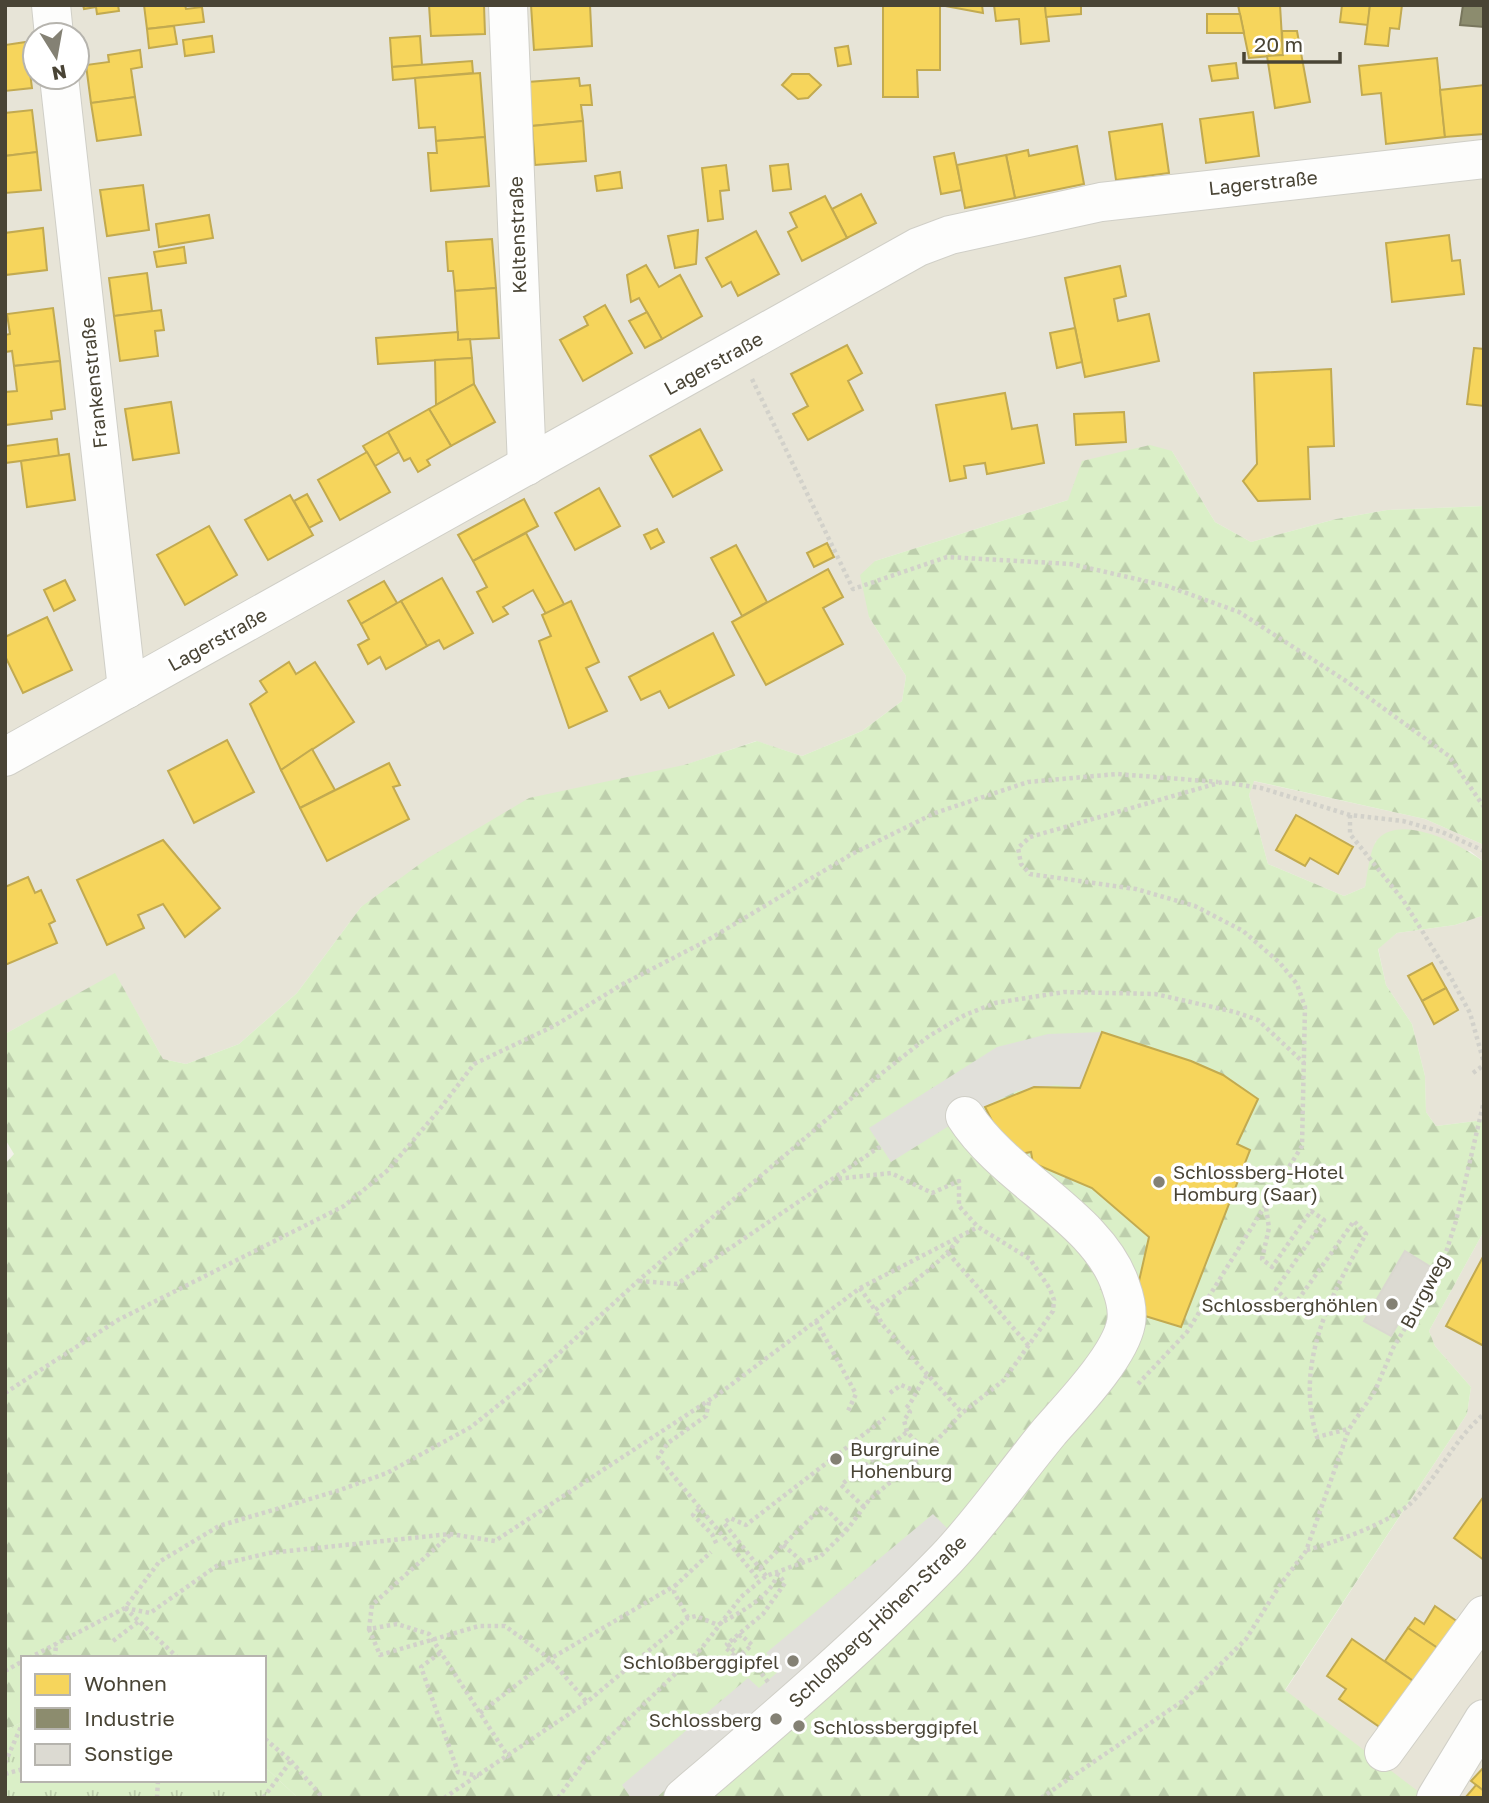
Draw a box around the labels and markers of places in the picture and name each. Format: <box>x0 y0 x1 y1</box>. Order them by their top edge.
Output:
place label: Schlossberg-Hotel Homburg (Saar) <box>1173 1160 1344 1205</box>
marker: Schlossberg-Hotel Homburg (Saar) <box>1151 1174 1167 1190</box>
place label: Schlossberghöhlen <box>1201 1293 1378 1316</box>
marker: Schlossberghöhlen <box>1384 1296 1400 1312</box>
place label: Burgruine Hohenburg <box>850 1437 952 1482</box>
marker: Burgruine Hohenburg <box>828 1451 844 1467</box>
place label: Schloßberggipfel <box>623 1650 779 1673</box>
marker: Schloßberggipfel <box>785 1653 801 1669</box>
place label: Schlossberg <box>649 1708 762 1731</box>
marker: Schlossberg <box>768 1711 784 1727</box>
place label: Schlossberggipfel <box>813 1715 978 1738</box>
marker: Schlossberggipfel <box>791 1718 807 1734</box>

